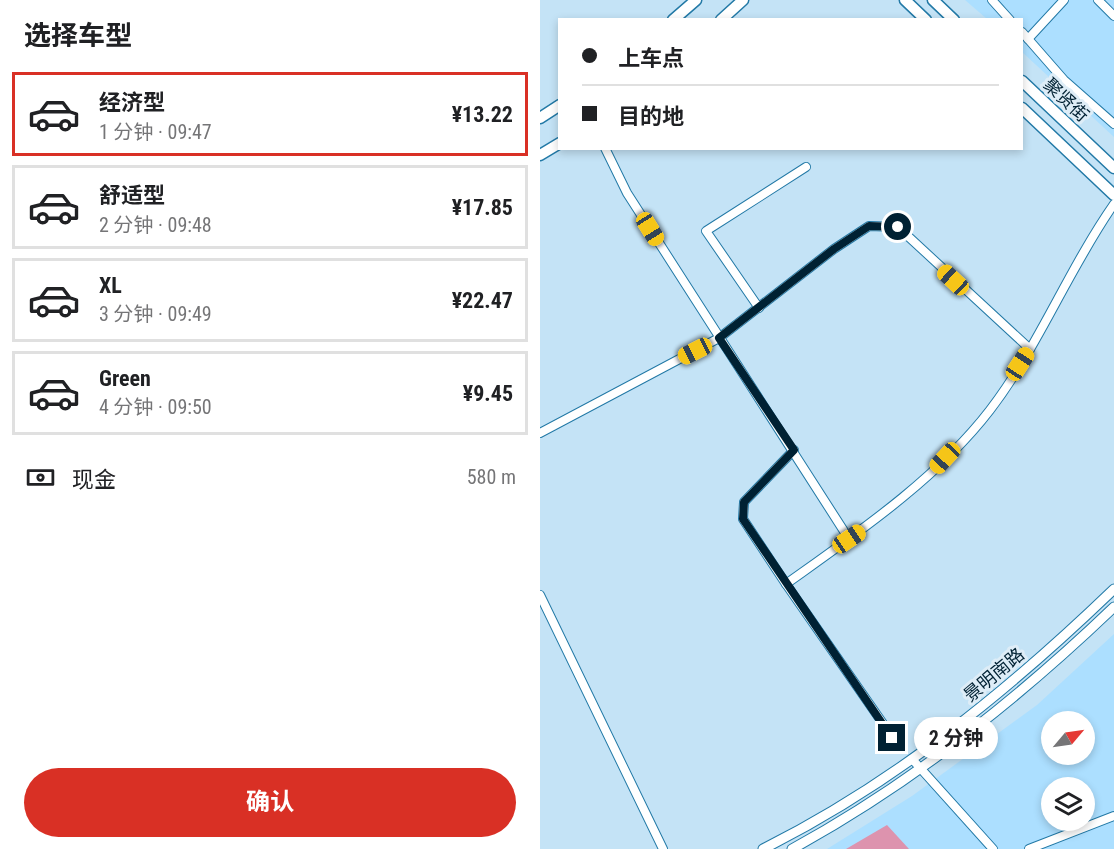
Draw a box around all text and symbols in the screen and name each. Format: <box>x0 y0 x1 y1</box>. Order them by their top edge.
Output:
text: 选择车型 <box>24 20 132 52</box>
text: 上车点 <box>618 46 684 71</box>
street label: 聚贤街 <box>1039 74 1093 126</box>
icon: car <box>27 87 81 141</box>
text: 经济型 <box>99 90 165 115</box>
text: ¥13.22 <box>452 102 513 127</box>
text: 目的地 <box>618 104 684 129</box>
text: 1 分钟 · 09:47 <box>99 120 212 144</box>
icon: car <box>27 180 81 234</box>
text: 舒适型 <box>99 183 165 208</box>
text: ¥17.85 <box>452 195 513 220</box>
car <box>633 209 667 249</box>
text: 2 分钟 · 09:48 <box>99 213 212 237</box>
route start <box>884 213 911 240</box>
car <box>934 261 972 299</box>
icon: car <box>27 273 81 327</box>
text: XL <box>99 273 122 298</box>
text: ¥22.47 <box>452 288 513 313</box>
text: 3 分钟 · 09:49 <box>99 302 212 326</box>
car <box>675 335 715 367</box>
car <box>1003 344 1037 384</box>
icon: car <box>27 366 81 420</box>
text: Green <box>99 366 151 391</box>
text: ¥9.45 <box>463 381 513 406</box>
text: 4 分钟 · 09:50 <box>99 395 212 419</box>
car <box>926 439 964 477</box>
icon: cash <box>24 461 57 494</box>
text: 580 m <box>467 465 516 489</box>
text: 现金 <box>72 467 116 492</box>
car <box>829 521 869 557</box>
street label: 景明南路 <box>959 643 1028 706</box>
north arrow <box>1041 711 1095 765</box>
map controls <box>1041 711 1095 831</box>
callout: 2 分钟 <box>913 717 997 759</box>
route end <box>878 724 905 751</box>
text: 2 分钟 <box>929 726 983 750</box>
button: 确认 <box>24 768 516 837</box>
button: layers <box>1041 777 1095 831</box>

